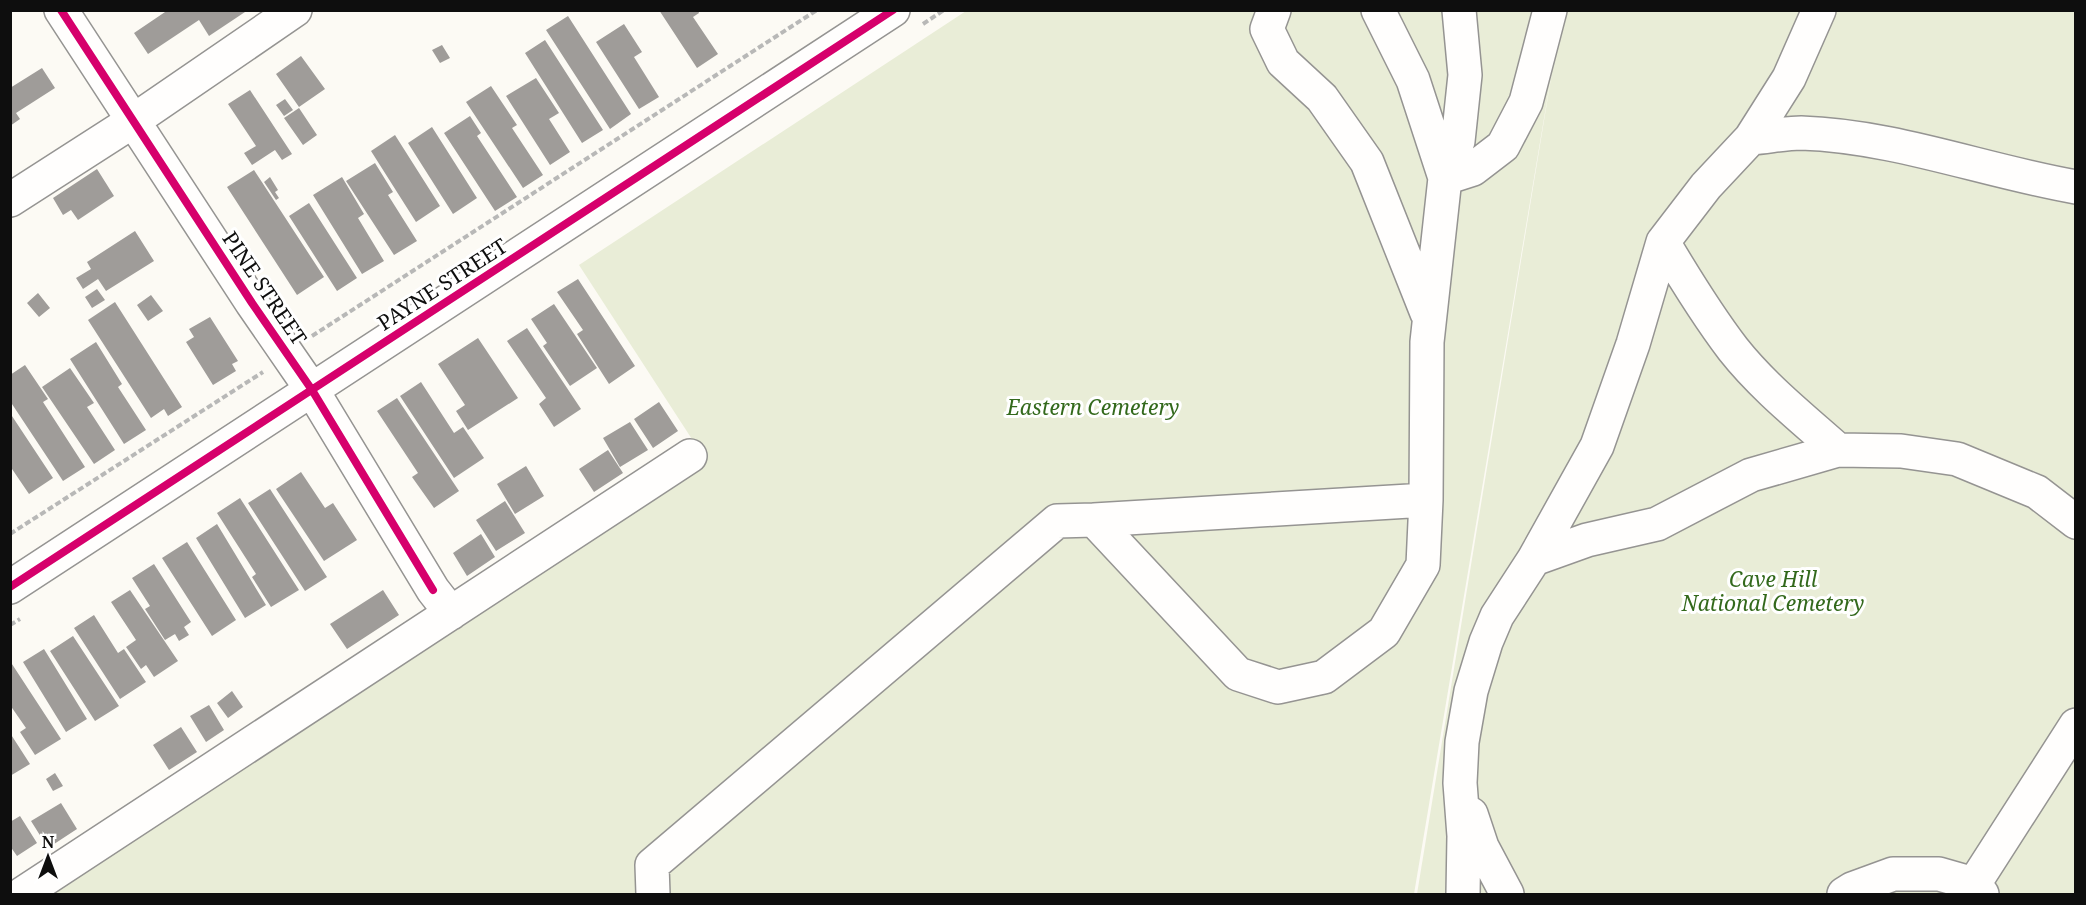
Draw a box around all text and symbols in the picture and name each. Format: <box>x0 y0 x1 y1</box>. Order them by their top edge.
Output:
street label: PINE STREET <box>217 226 313 351</box>
street label: PAYNE STREET <box>372 232 512 336</box>
park label: Eastern Cemetery <box>1006 393 1179 421</box>
park label: Cave Hill National Cemetery <box>1681 565 1864 617</box>
north arrow <box>18 827 78 887</box>
text: N <box>42 831 55 853</box>

